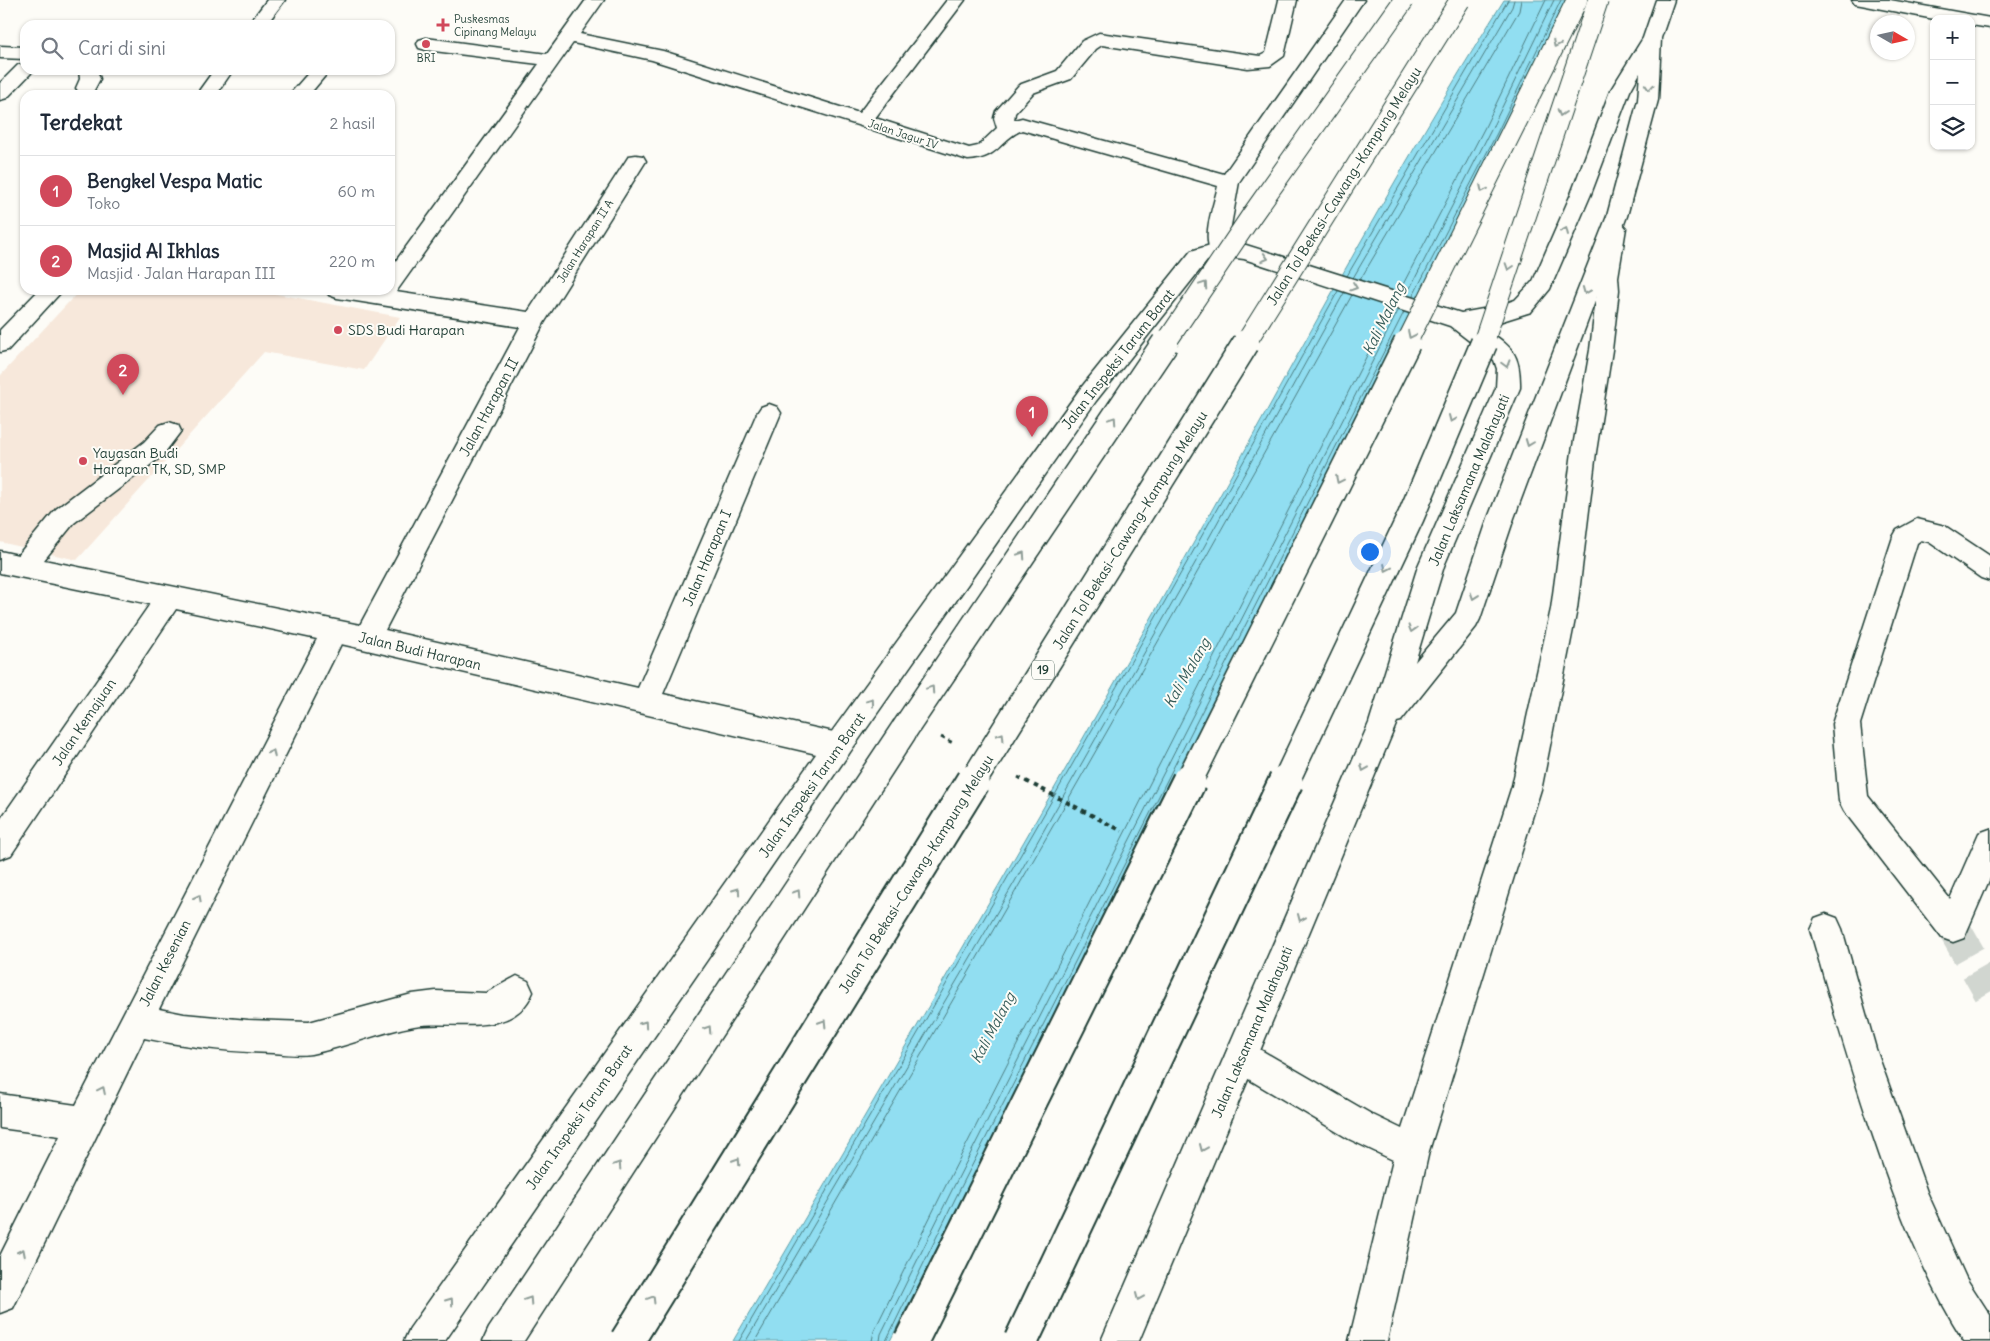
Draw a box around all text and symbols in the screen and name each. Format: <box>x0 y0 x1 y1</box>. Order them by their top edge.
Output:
place label: Puskesmas Cipinang Melayu <box>454 12 537 39</box>
north arrow <box>1870 15 1915 60</box>
map controls <box>1930 15 1975 150</box>
button: + <box>1930 15 1975 60</box>
marker: Puskesmas Cipinang Melayu <box>436 18 450 32</box>
search box <box>20 20 395 75</box>
icon: search <box>38 34 66 62</box>
text: Cari di sini <box>78 36 166 60</box>
marker: BRI <box>420 38 432 50</box>
one-way arrow <box>1552 38 1562 47</box>
place label: BRI <box>417 51 436 65</box>
button: − <box>1930 60 1975 105</box>
street label: Jalan Tol Bekasi–Cawang–Kampung Melayu <box>1263 63 1425 309</box>
one-way arrow <box>1644 83 1655 91</box>
button: layers <box>1930 105 1975 150</box>
one-way arrow <box>1556 108 1566 116</box>
text: Terdekat <box>40 109 122 136</box>
text: 2 hasil <box>330 113 375 133</box>
street label: Jalan Jagur IV <box>866 116 940 152</box>
text: Bengkel Vespa Matic <box>87 169 263 193</box>
text: 1 <box>53 181 59 201</box>
text: 60 m <box>337 181 375 201</box>
one-way arrow <box>1479 184 1489 193</box>
text: Toko <box>87 193 120 213</box>
street label: Jalan Harapan II A <box>554 197 616 285</box>
one-way arrow <box>1559 227 1570 236</box>
text: Masjid Al Ikhlas <box>87 239 220 263</box>
text: 2 <box>52 251 60 271</box>
text: 220 m <box>329 251 375 271</box>
one-way arrow <box>1260 252 1268 262</box>
one-way arrow <box>1505 262 1515 271</box>
text: Masjid · Jalan Harapan III <box>87 263 275 283</box>
water label: Kali Malang <box>1358 278 1410 358</box>
one-way arrow <box>1350 281 1358 291</box>
one-way arrow <box>1198 282 1207 291</box>
street label: Jalan Inspeksi Tarum Barat <box>1058 285 1179 433</box>
one-way arrow <box>1582 287 1592 295</box>
place label: SDS Budi Harapan <box>348 321 465 339</box>
marker: SDS Budi Harapan <box>332 324 344 336</box>
one-way arrow <box>1407 330 1417 339</box>
pin: 2 <box>107 354 139 395</box>
street label: Jalan Harapan II <box>455 355 523 459</box>
one-way arrow <box>1501 359 1511 367</box>
street label: Jalan Laksamana Malahayati <box>1425 392 1513 568</box>
pin: 1 <box>1016 396 1048 437</box>
street label: Jalan Tol Bekasi–Cawang–Kampung Melayu <box>1049 407 1211 653</box>
one-way arrow <box>1447 414 1458 423</box>
one-way arrow <box>1107 416 1116 426</box>
one-way arrow <box>1525 439 1535 447</box>
place label: Yayasan Budi Harapan TK, SD, SMP <box>93 444 226 478</box>
marker: Yayasan Budi Harapan TK, SD, SMP <box>77 455 89 467</box>
one-way arrow <box>1334 475 1345 484</box>
street label: Jalan Harapan I <box>679 507 735 609</box>
your location <box>1357 539 1383 565</box>
one-way arrow <box>1016 551 1025 560</box>
one-way arrow <box>1383 562 1393 571</box>
one-way arrow <box>1470 592 1480 600</box>
one-way arrow <box>1407 625 1417 633</box>
street label: Jalan Budi Harapan <box>357 628 483 674</box>
water label: Kali Malang <box>1159 633 1215 711</box>
road number: 19 <box>1032 660 1054 680</box>
street label: Jalan Kemajuan <box>48 675 120 769</box>
one-way arrow <box>925 686 935 695</box>
one-way arrow <box>865 698 874 708</box>
street label: Jalan Inspeksi Tarum Barat <box>755 709 869 861</box>
one-way arrow <box>995 733 1005 742</box>
one-way arrow <box>266 750 276 759</box>
street label: Jalan Tol Bekasi–Cawang–Kampung Melayu <box>835 751 997 997</box>
one-way arrow <box>1359 763 1370 772</box>
one-way arrow <box>731 887 740 897</box>
one-way arrow <box>791 889 800 899</box>
one-way arrow <box>192 894 202 903</box>
one-way arrow <box>1296 913 1307 922</box>
street label: Jalan Kesenian <box>135 917 195 1009</box>
street label: Jalan Laksamana Malahayati <box>1208 944 1296 1120</box>
water label: Kali Malang <box>966 988 1020 1067</box>
one-way arrow <box>817 1019 826 1028</box>
one-way arrow <box>638 1020 647 1030</box>
one-way arrow <box>701 1025 711 1034</box>
street label: Jalan Inspeksi Tarum Barat <box>522 1041 636 1193</box>
one-way arrow <box>96 1087 106 1096</box>
one-way arrow <box>1198 1143 1209 1152</box>
one-way arrow <box>731 1157 741 1166</box>
one-way arrow <box>612 1161 622 1170</box>
one-way arrow <box>16 1248 26 1257</box>
one-way arrow <box>1134 1292 1145 1301</box>
one-way arrow <box>646 1296 656 1305</box>
one-way arrow <box>444 1297 453 1307</box>
one-way arrow <box>523 1297 532 1306</box>

